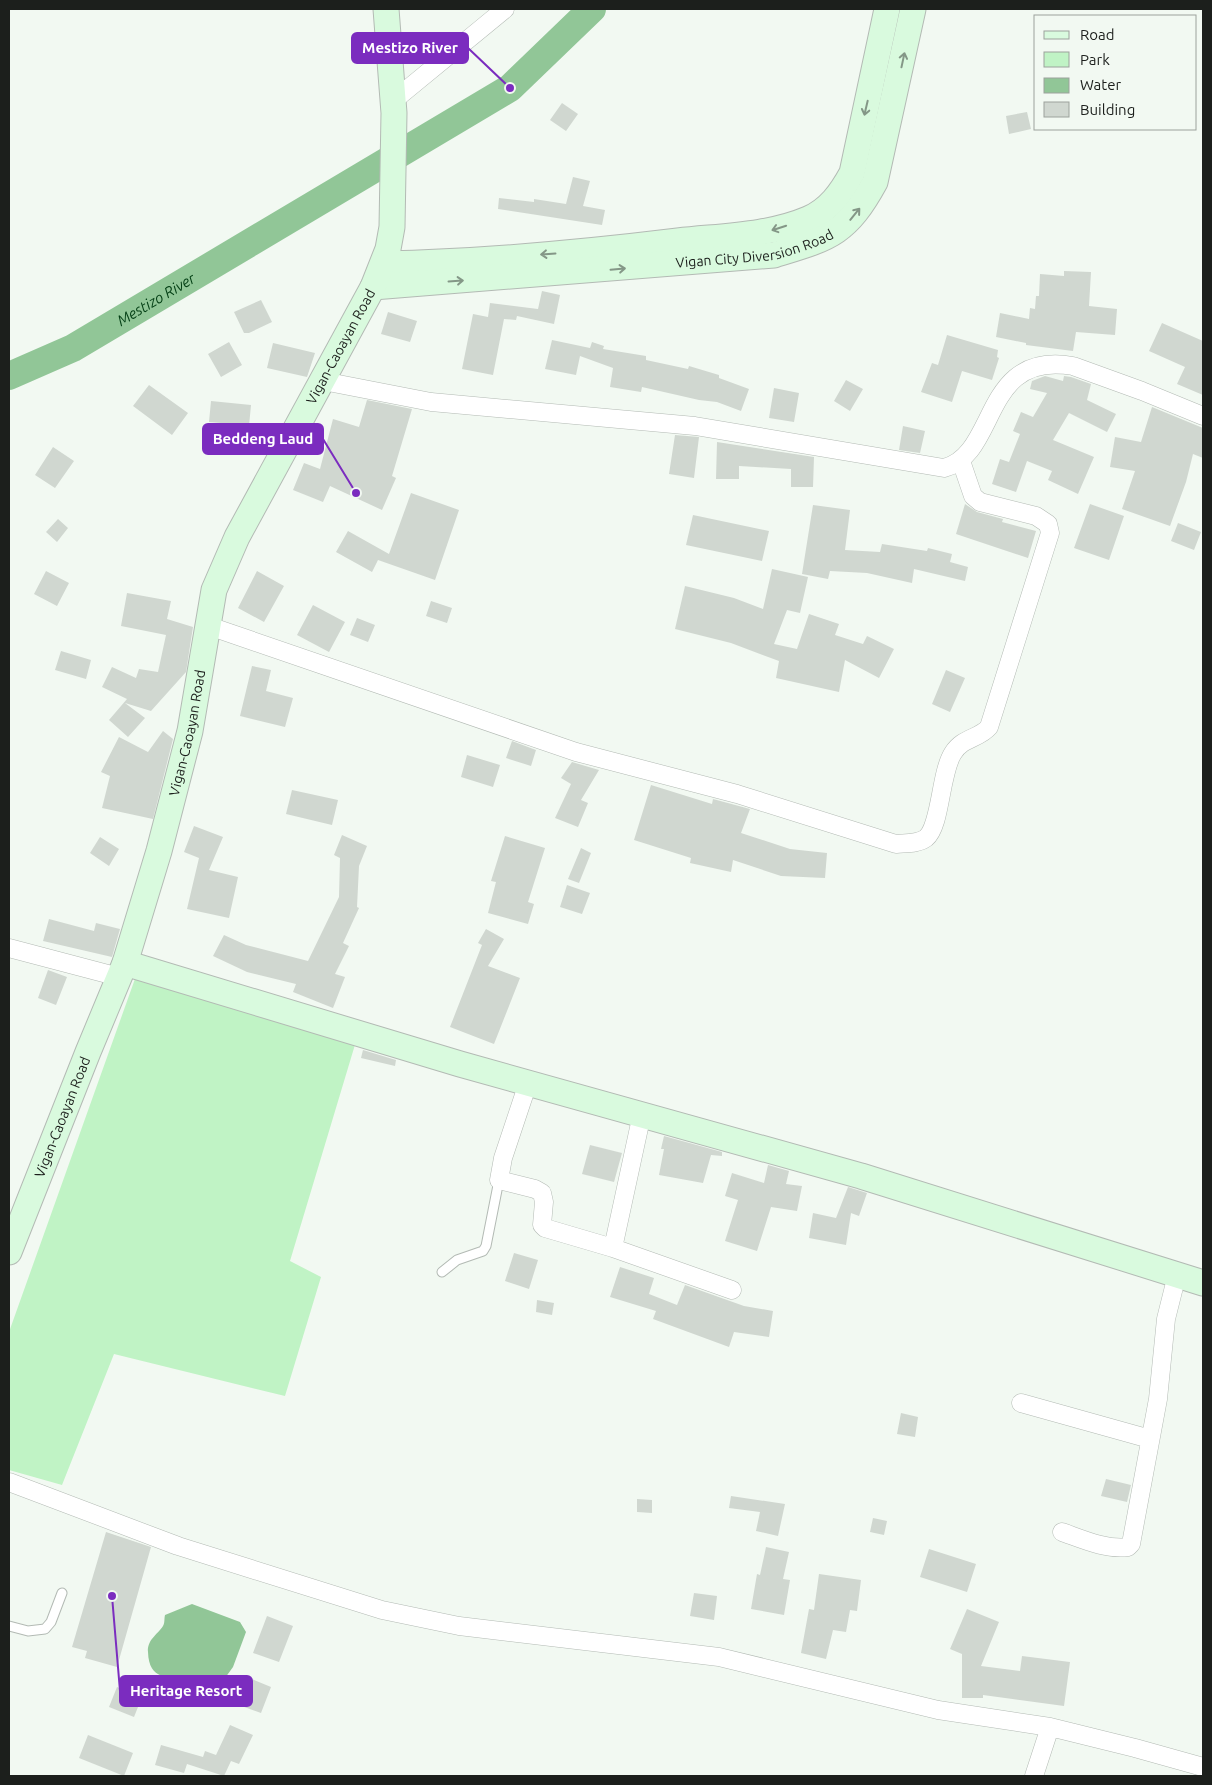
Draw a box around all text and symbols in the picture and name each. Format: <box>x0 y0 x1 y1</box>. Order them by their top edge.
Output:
legend <box>1034 15 1197 130</box>
text: Road <box>1080 26 1115 43</box>
callout: Mestizo River <box>352 33 468 63</box>
text: Mestizo River <box>362 39 459 56</box>
text: Park <box>1080 51 1110 68</box>
one-way arrow <box>898 53 908 69</box>
text: Water <box>1080 76 1121 93</box>
one-way arrow <box>861 99 870 115</box>
text: Building <box>1080 101 1135 118</box>
one-way arrow <box>850 207 861 220</box>
one-way arrow <box>771 224 787 233</box>
street label: Vigan City Diversion Road <box>675 226 836 271</box>
one-way arrow <box>540 250 556 259</box>
one-way arrow <box>610 265 626 274</box>
water label: Mestizo River <box>113 268 199 329</box>
one-way arrow <box>448 276 464 286</box>
street label: Vigan-Caoayan Road <box>303 286 378 407</box>
callout: Beddeng Laud <box>203 424 323 454</box>
text: Beddeng Laud <box>213 430 313 447</box>
street label: Vigan-Caoayan Road <box>166 669 208 798</box>
street label: Vigan-Caoayan Road <box>31 1054 93 1180</box>
callout: Heritage Resort <box>120 1676 252 1706</box>
text: Heritage Resort <box>130 1682 243 1699</box>

